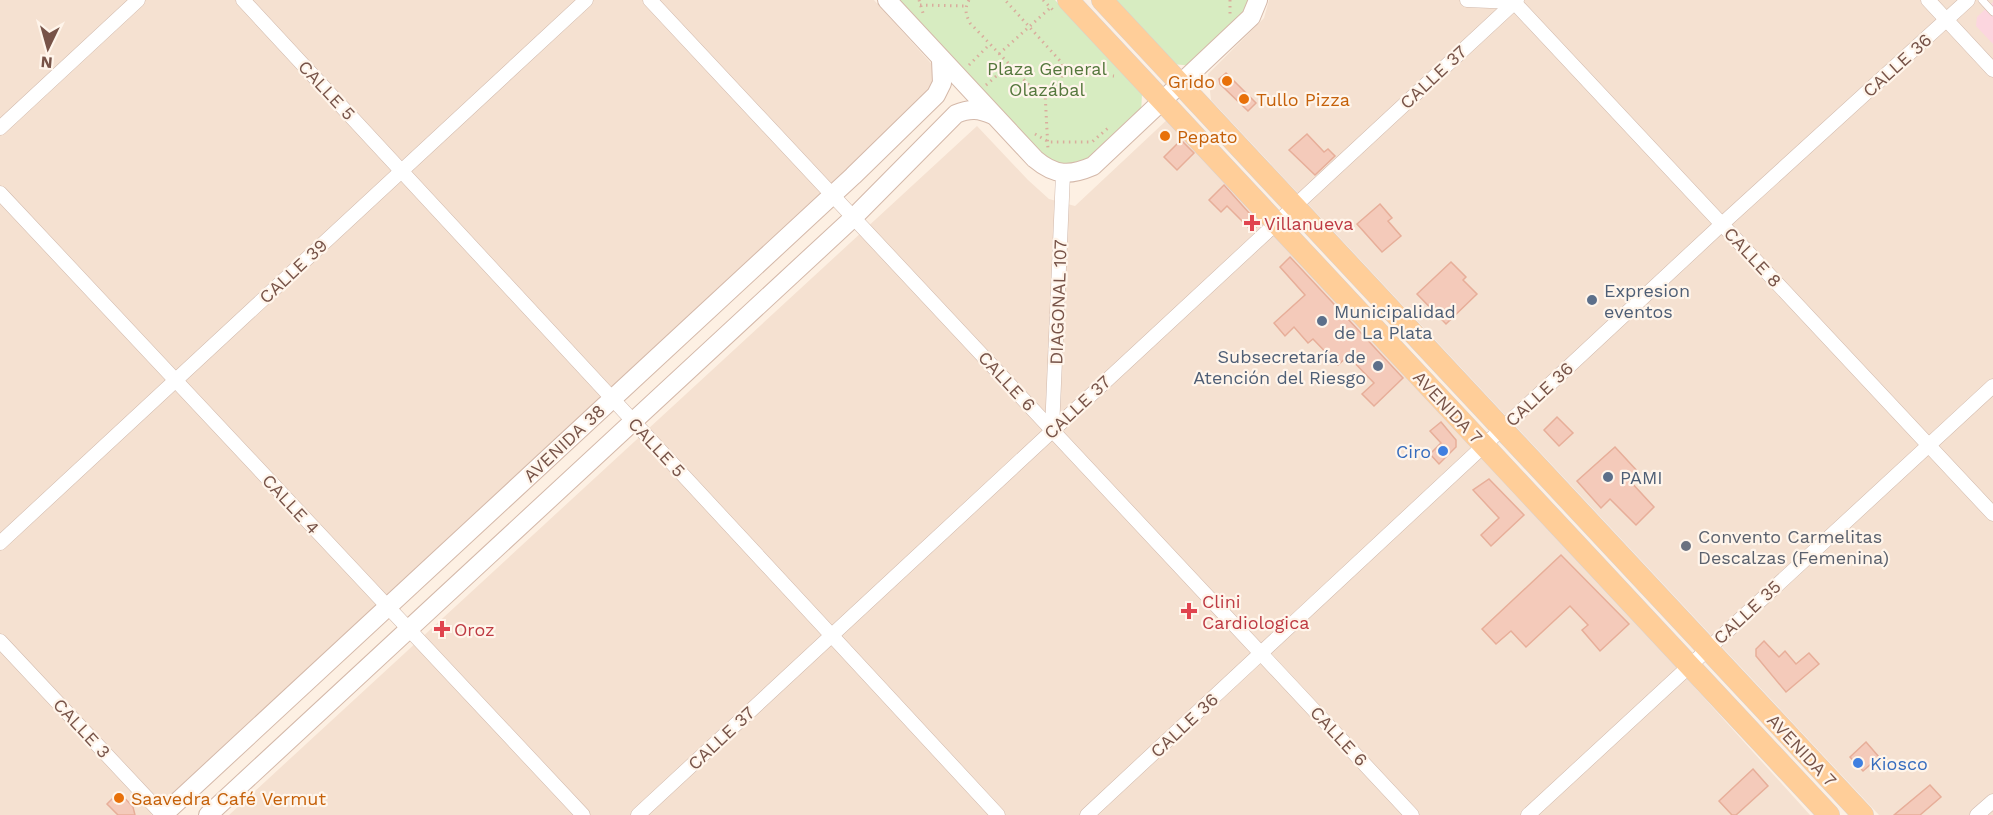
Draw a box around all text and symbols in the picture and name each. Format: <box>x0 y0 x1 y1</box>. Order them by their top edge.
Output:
north arrow <box>18 18 78 78</box>
street label: CALLE 36 <box>1858 29 1936 101</box>
street label: CALLE 37 <box>1395 41 1471 113</box>
text: N <box>40 52 53 72</box>
street label: CALLE 5 <box>294 56 360 124</box>
park label: Plaza General Olazábal <box>987 58 1107 100</box>
place label: Grido <box>1168 71 1215 92</box>
marker: Grido <box>1220 74 1234 88</box>
place label: Tullo Pizza <box>1256 89 1350 110</box>
marker: Tullo Pizza <box>1237 92 1251 106</box>
place label: Pepato <box>1177 126 1238 147</box>
marker: Pepato <box>1158 129 1172 143</box>
place label: Villanueva <box>1264 213 1353 234</box>
marker: Villanueva <box>1245 216 1259 230</box>
street label: CALLE 8 <box>1720 223 1786 291</box>
street label: CALLE 39 <box>255 234 331 308</box>
street label: DIAGONAL 107 <box>1045 239 1071 365</box>
place label: Expresion eventos <box>1604 280 1690 322</box>
marker: Expresion eventos <box>1585 293 1599 307</box>
place label: Municipalidad de La Plata <box>1334 301 1456 343</box>
marker: Municipalidad de La Plata <box>1315 314 1329 328</box>
place label: Subsecretaría de Atención del Riesgo <box>1193 346 1366 388</box>
street label: CALLE 6 <box>974 347 1040 415</box>
street label: CALLE 36 <box>1501 357 1577 431</box>
marker: Subsecretaría de Atención del Riesgo <box>1371 359 1385 373</box>
street label: AVENIDA 7 <box>1409 366 1487 448</box>
street label: CALLE 37 <box>1039 371 1115 443</box>
street label: AVENIDA 38 <box>519 400 609 486</box>
street label: CALLE 5 <box>624 413 690 481</box>
place label: Ciro <box>1396 441 1431 462</box>
marker: Ciro <box>1436 444 1450 458</box>
place label: PAMI <box>1620 467 1663 488</box>
street label: CALLE 4 <box>258 470 324 538</box>
marker: PAMI <box>1601 470 1615 484</box>
place label: Convento Carmelitas Descalzas (Femenina) <box>1698 526 1889 568</box>
marker: Convento Carmelitas Descalzas (Femenina) <box>1679 539 1693 553</box>
street label: CALLE 35 <box>1709 576 1785 648</box>
place label: Clini Cardiologica <box>1202 591 1309 633</box>
marker: Clini Cardiologica <box>1180 602 1198 620</box>
place label: Oroz <box>454 619 495 640</box>
marker: Oroz <box>435 622 449 636</box>
street label: CALLE 36 <box>1146 688 1222 762</box>
street label: CALLE 3 <box>49 694 115 762</box>
street label: CALLE 37 <box>683 702 759 774</box>
street label: CALLE 6 <box>1306 702 1372 770</box>
street label: AVENIDA 7 <box>1763 709 1841 791</box>
place label: Kiosco <box>1870 753 1928 774</box>
marker: Kiosco <box>1851 756 1865 770</box>
place label: Saavedra Café Vermut <box>131 788 326 809</box>
marker: Saavedra Café Vermut <box>112 791 126 805</box>

